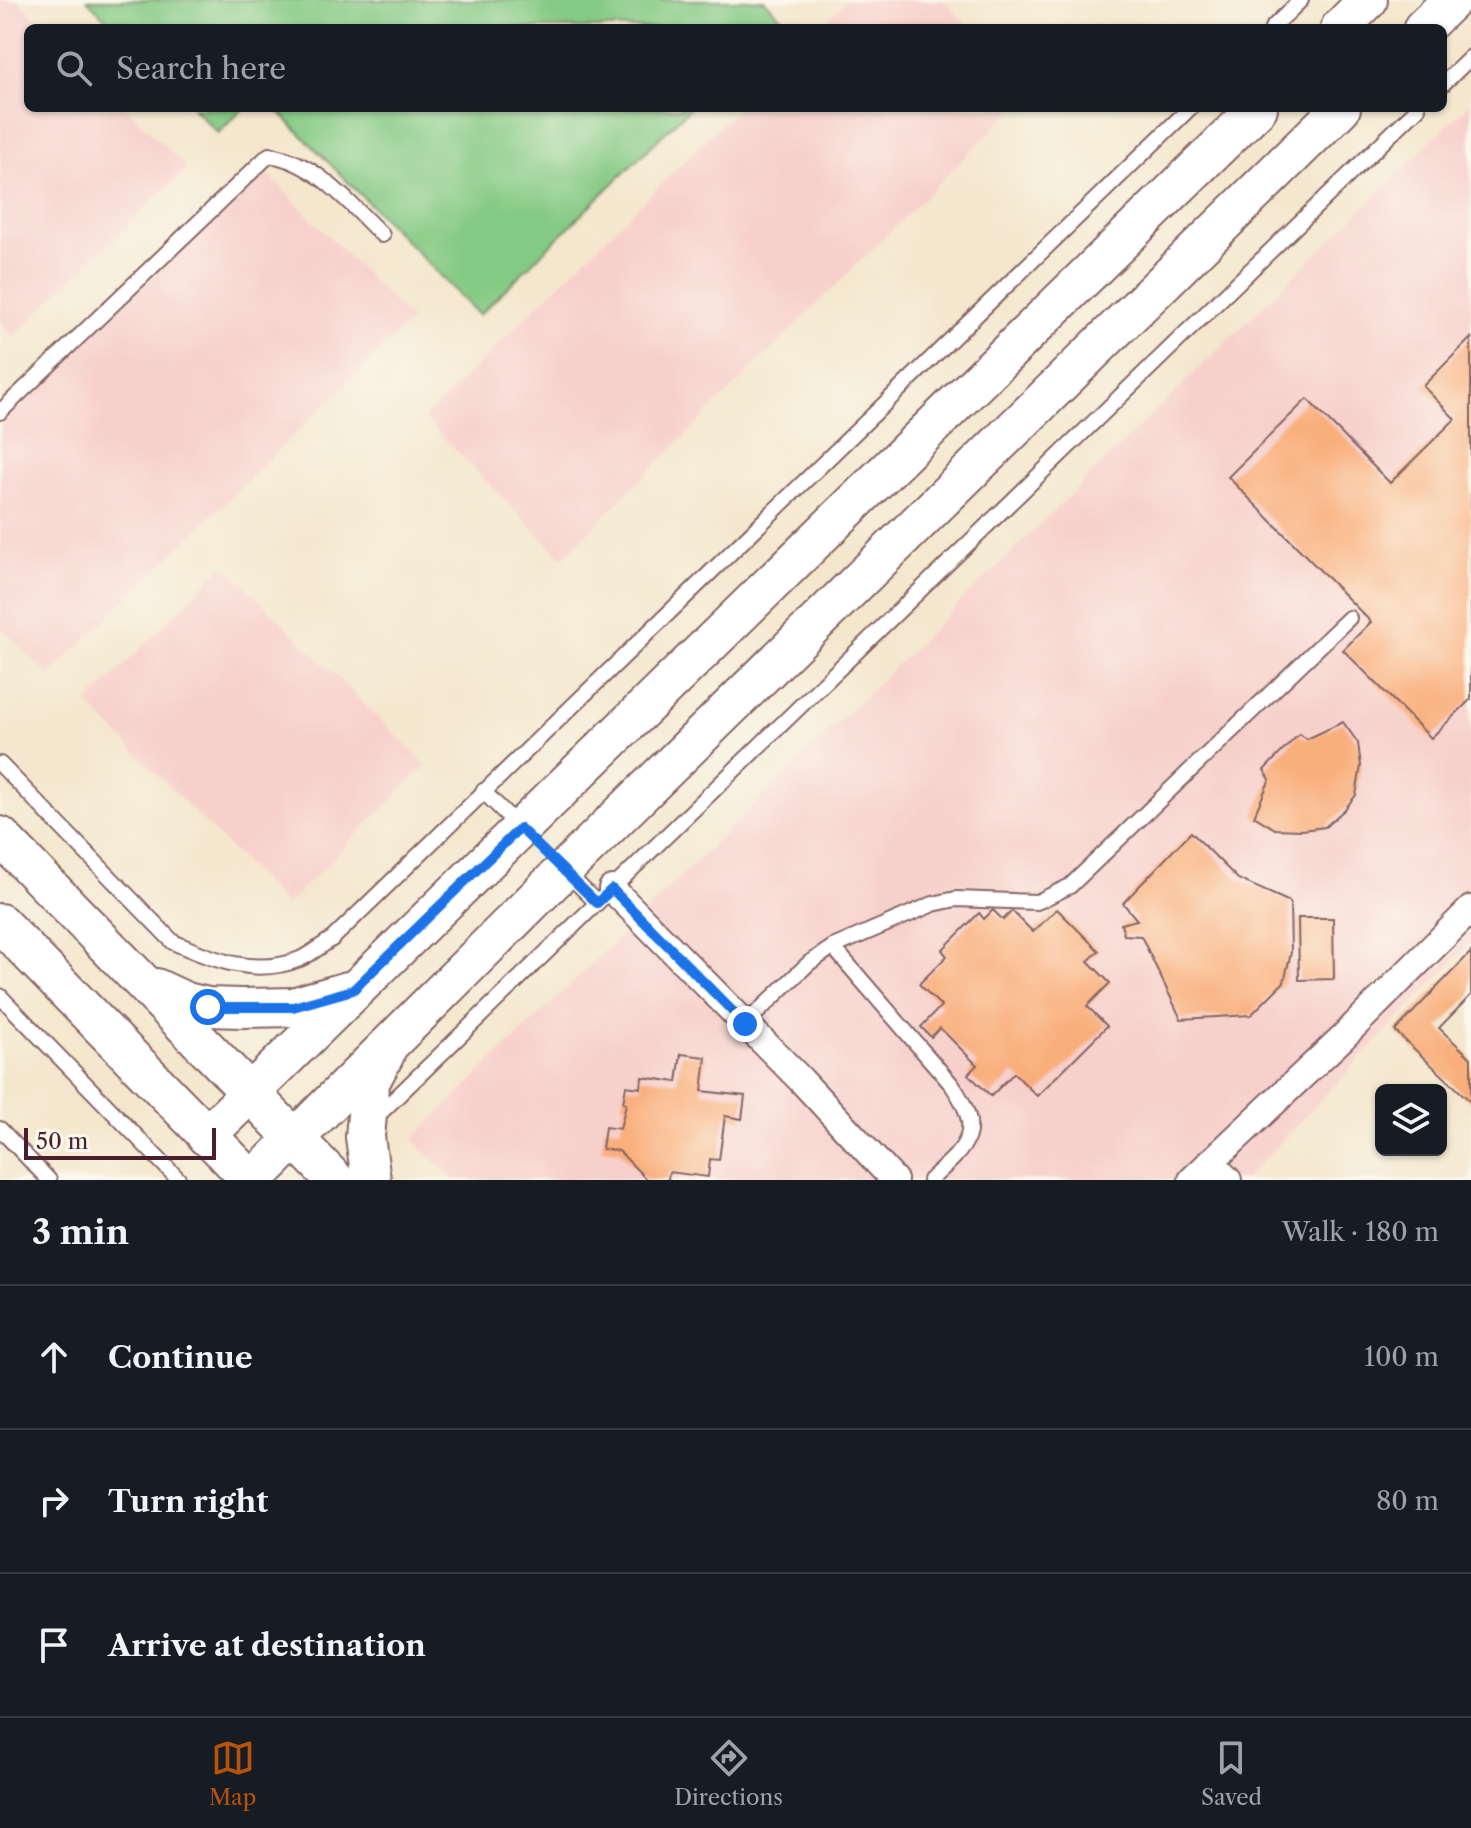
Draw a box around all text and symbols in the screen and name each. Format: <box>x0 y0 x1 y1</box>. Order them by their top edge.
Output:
search box <box>24 24 1447 112</box>
icon: search <box>52 46 96 90</box>
text: Search here <box>116 50 286 87</box>
route start <box>190 989 226 1025</box>
route end <box>727 1006 763 1042</box>
map controls <box>1375 1084 1447 1156</box>
button: layers <box>1375 1084 1447 1156</box>
scale bar <box>24 1124 216 1160</box>
text: 50 m <box>36 1128 88 1155</box>
text: 3 min <box>32 1211 129 1253</box>
text: Walk · 180 m <box>1282 1216 1439 1248</box>
icon: ahead <box>32 1335 76 1379</box>
text: Continue <box>108 1339 253 1376</box>
text: 100 m <box>1364 1341 1439 1373</box>
icon: right <box>32 1479 76 1523</box>
text: Turn right <box>108 1483 268 1520</box>
text: 80 m <box>1376 1485 1439 1517</box>
icon: arrive <box>32 1623 76 1667</box>
text: Arrive at destination <box>108 1627 426 1664</box>
tab: Map <box>209 1736 256 1811</box>
tab: Directions <box>674 1736 783 1811</box>
tab: Saved <box>1201 1736 1262 1811</box>

